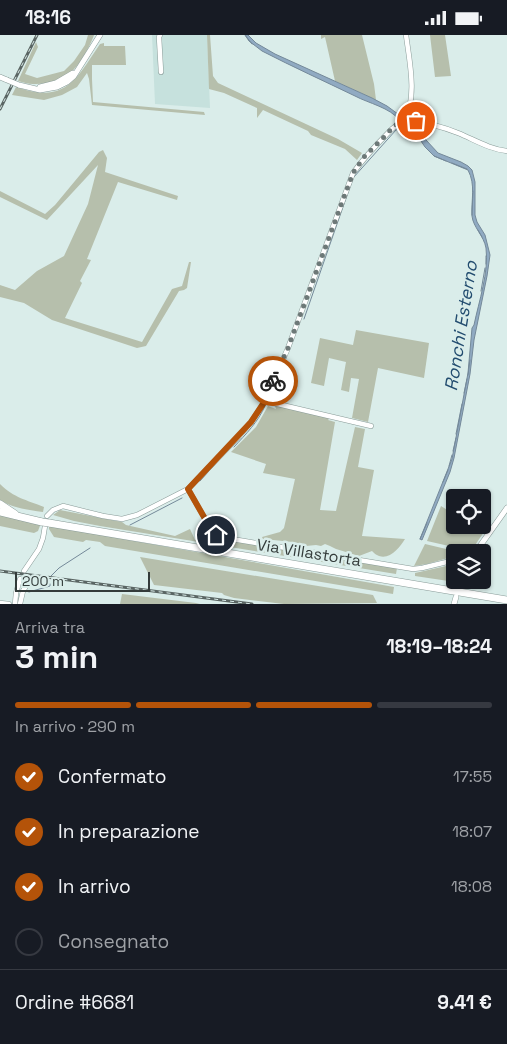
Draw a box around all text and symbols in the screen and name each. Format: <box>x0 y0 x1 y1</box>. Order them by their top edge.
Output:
text: 18:16 <box>25 5 71 30</box>
pin <box>395 100 437 142</box>
icon: bag <box>402 107 430 135</box>
water label: Ronchi Esterno <box>439 258 482 393</box>
courier <box>248 356 298 406</box>
icon: bike <box>259 367 287 395</box>
map controls <box>446 489 491 589</box>
button: locate <box>446 489 491 534</box>
pin <box>195 514 237 556</box>
icon: home <box>202 521 230 549</box>
street label: Via Villastorta <box>255 534 363 571</box>
button: layers <box>446 544 491 589</box>
scale bar <box>15 569 150 592</box>
text: 200 m <box>22 572 64 590</box>
text: Arriva tra <box>15 617 85 638</box>
text: 18:19–18:24 <box>386 634 492 659</box>
text: 3 min <box>15 637 98 677</box>
text: In arrivo · 290 m <box>15 716 135 737</box>
icon: check <box>15 763 43 791</box>
text: Confermato <box>58 764 166 789</box>
text: 17:55 <box>453 766 492 787</box>
icon: check <box>15 818 43 846</box>
text: In preparazione <box>58 819 200 844</box>
text: 18:07 <box>452 821 492 842</box>
icon: check <box>15 873 43 901</box>
text: In arrivo <box>58 874 131 899</box>
text: 18:08 <box>451 876 492 897</box>
text: Consegnato <box>58 929 169 954</box>
text: Ordine #6681 <box>15 990 134 1015</box>
text: 9.41 € <box>437 990 492 1015</box>

